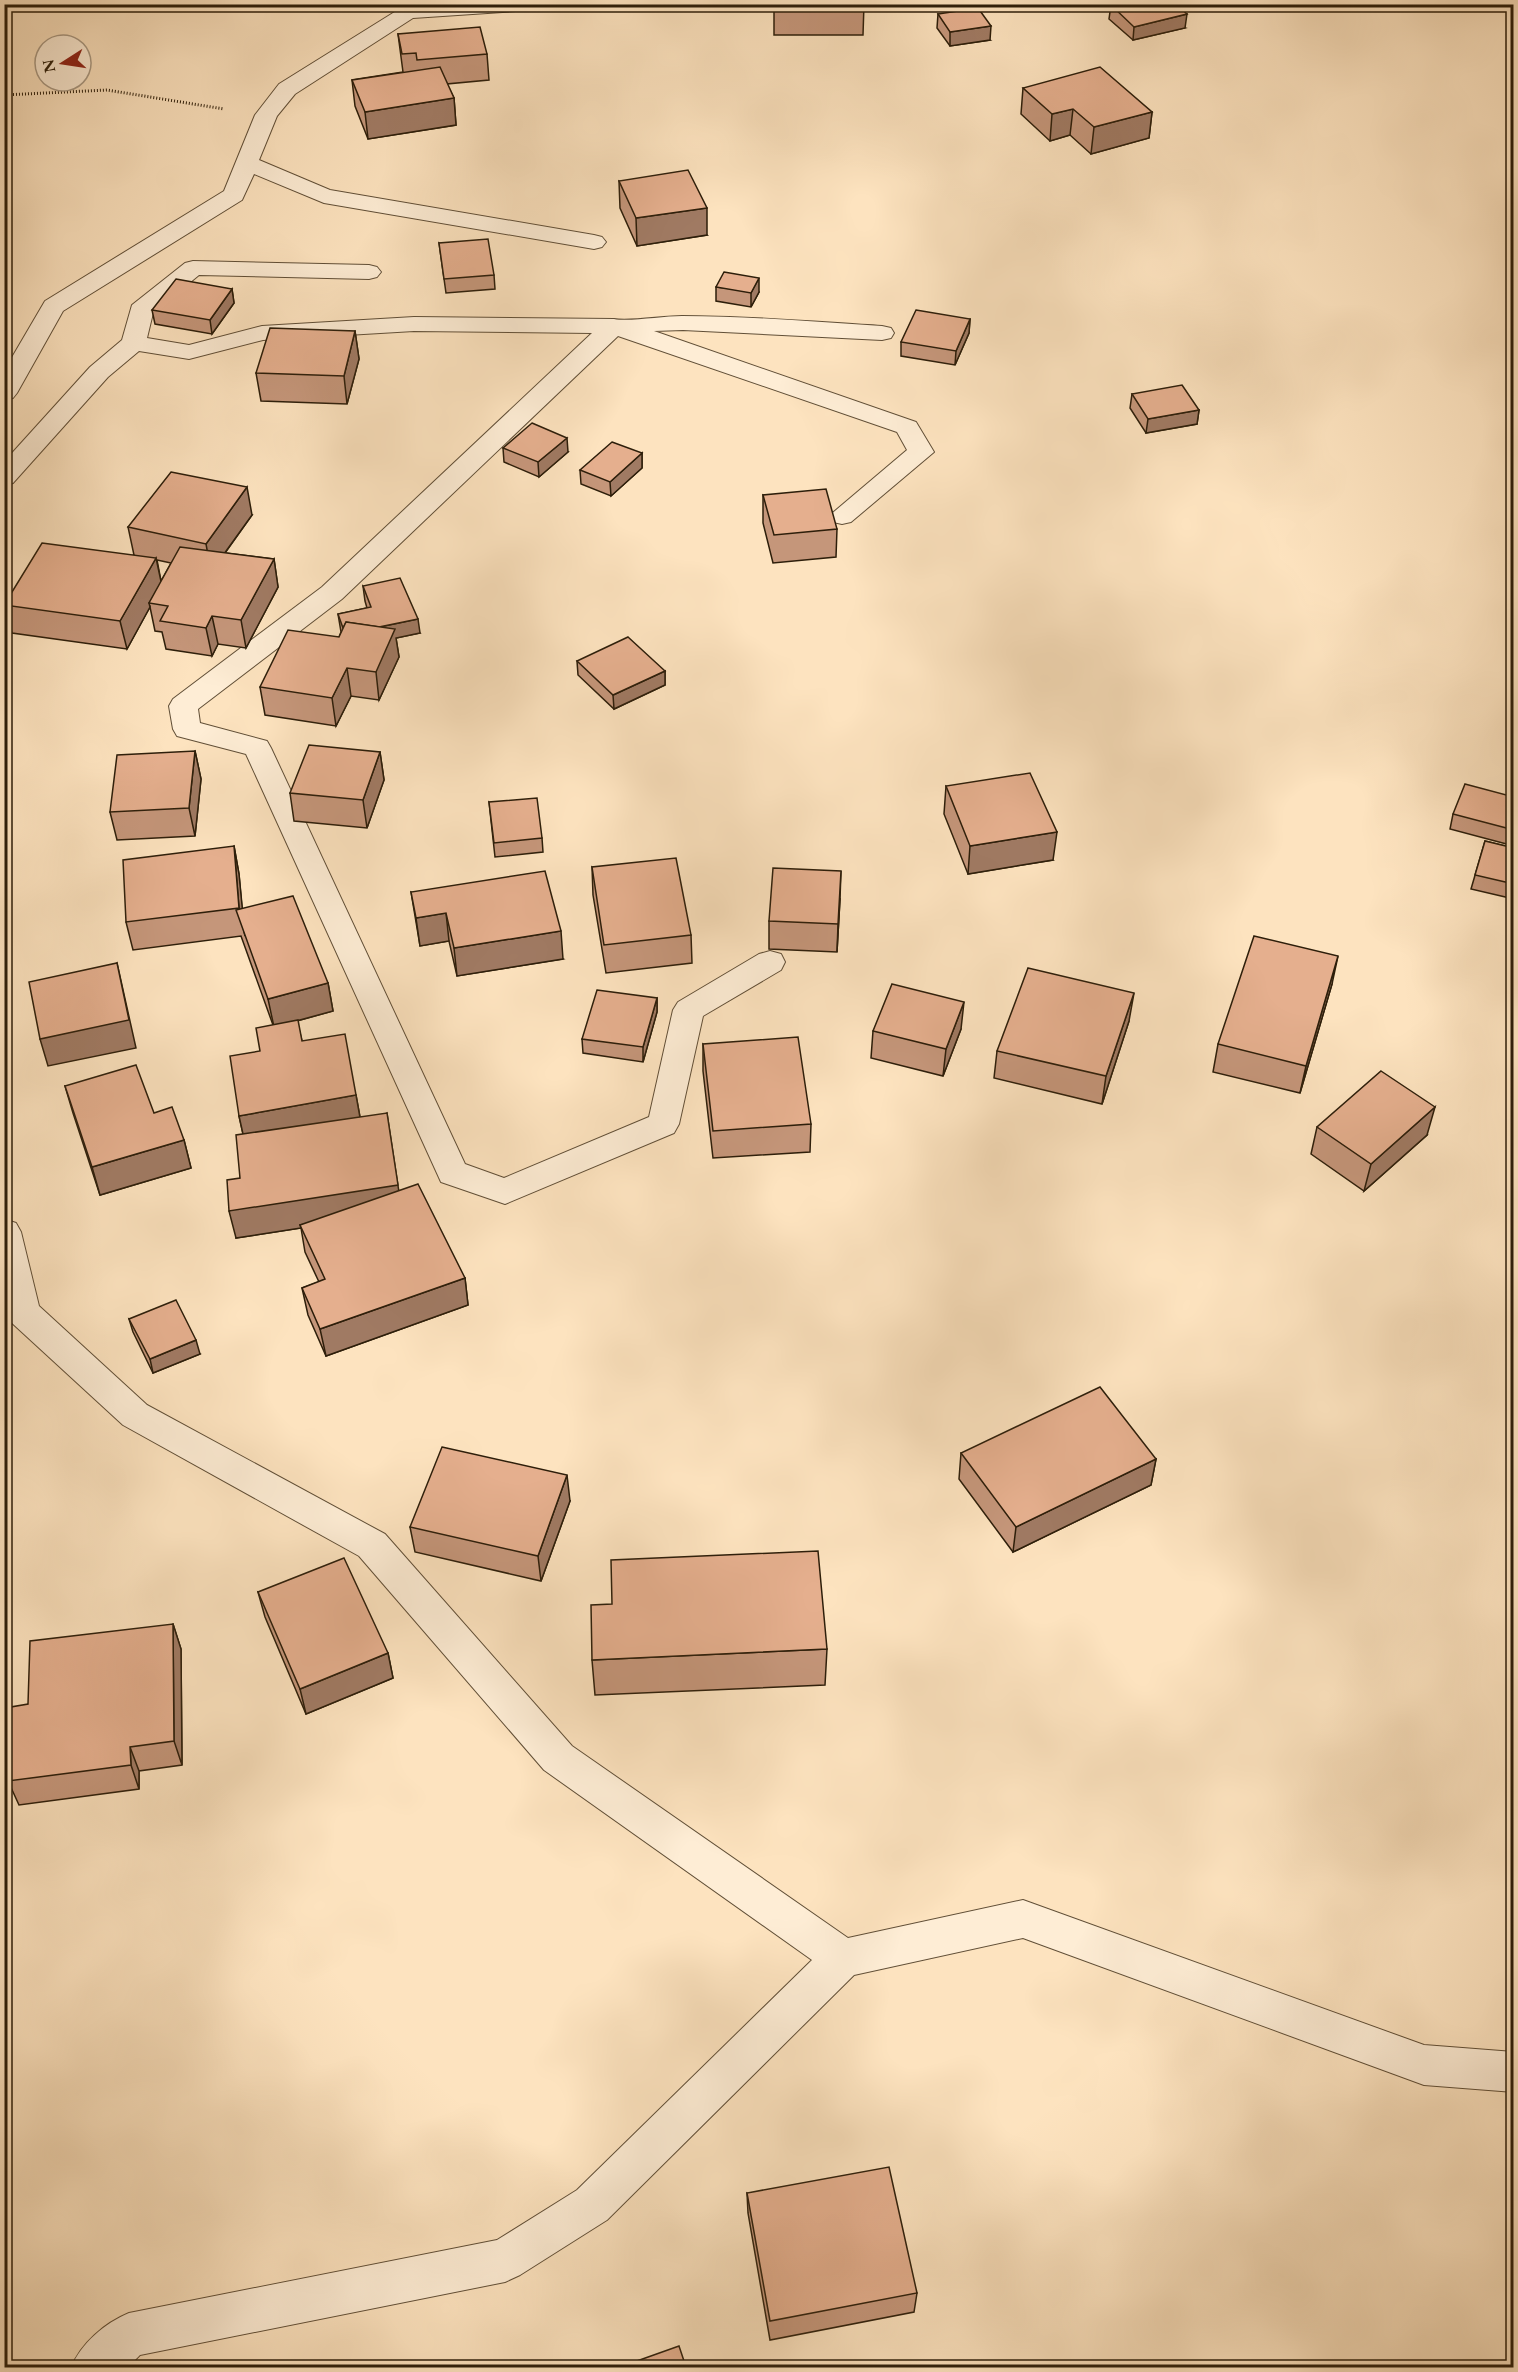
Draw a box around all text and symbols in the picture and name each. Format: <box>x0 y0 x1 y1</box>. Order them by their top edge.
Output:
north arrow <box>33 33 93 93</box>
text: N <box>37 57 60 75</box>

